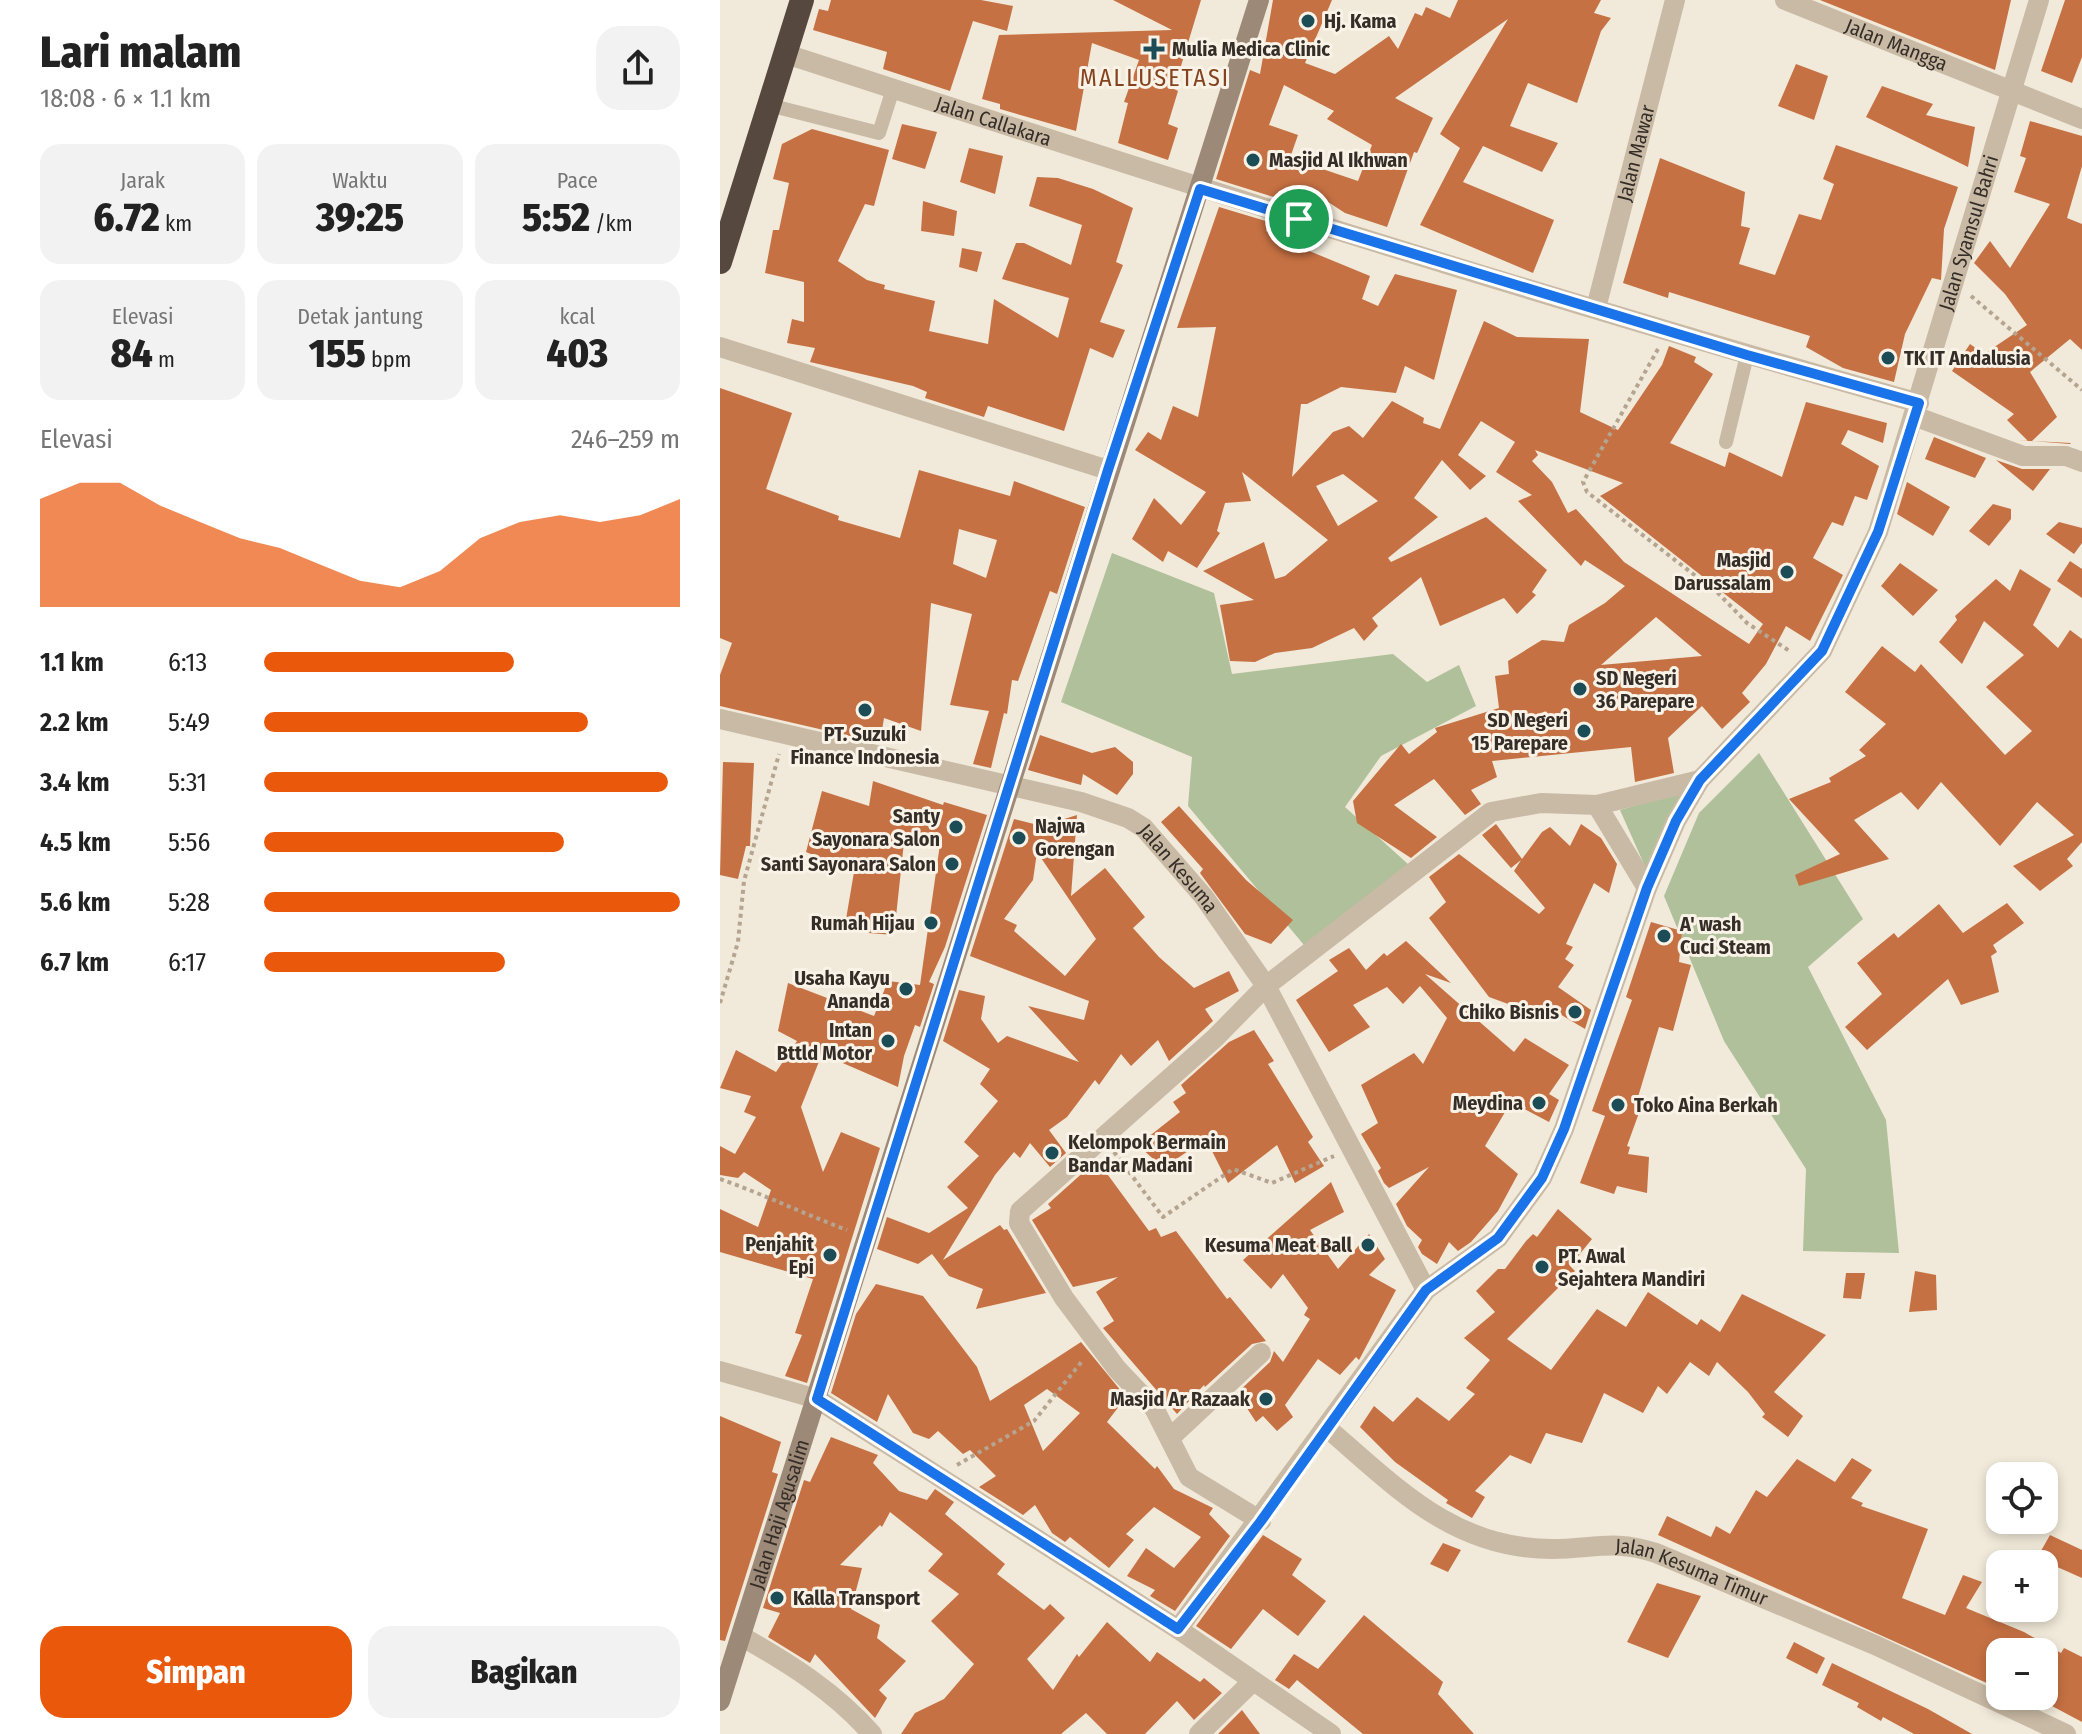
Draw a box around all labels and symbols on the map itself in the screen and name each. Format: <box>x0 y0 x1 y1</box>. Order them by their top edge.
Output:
place label: Hj. Kama <box>1324 9 1397 33</box>
marker: Hj. Kama <box>1299 12 1317 30</box>
street label: Jalan Mangga <box>1842 13 1951 76</box>
place label: Mulia Medica Clinic <box>1172 37 1330 61</box>
marker: Mulia Medica Clinic <box>1143 38 1165 60</box>
district label: MALLUSETASI <box>1080 64 1230 92</box>
street label: Jalan Callakara <box>933 91 1054 151</box>
street label: Jalan Mawar <box>1612 102 1660 204</box>
place label: Masjid Al Ikhwan <box>1269 148 1408 172</box>
marker: Masjid Al Ikhwan <box>1244 151 1262 169</box>
street label: Jalan Syamsul Bahri <box>1934 152 2003 313</box>
pin <box>1265 185 1333 253</box>
place label: TK IT Andalusia <box>1904 346 2031 370</box>
marker: TK IT Andalusia <box>1879 349 1897 367</box>
place label: Masjid Darussalam <box>1674 548 1771 595</box>
marker: Masjid Darussalam <box>1778 563 1796 581</box>
place label: SD Negeri 36 Parepare <box>1595 666 1694 713</box>
marker: SD Negeri 36 Parepare <box>1571 680 1589 698</box>
marker: PT. Suzuki Finance Indonesia <box>856 701 874 719</box>
place label: SD Negeri 15 Parepare <box>1471 708 1568 755</box>
place label: PT. Suzuki Finance Indonesia <box>791 722 940 769</box>
marker: SD Negeri 15 Parepare <box>1575 722 1593 740</box>
place label: Santy Sayonara Salon <box>812 804 940 851</box>
place label: Najwa Gorengan <box>1035 814 1115 861</box>
marker: Santy Sayonara Salon <box>947 818 965 836</box>
street label: Jalan Kesuma <box>1134 819 1223 917</box>
marker: Najwa Gorengan <box>1010 829 1028 847</box>
place label: Santi Sayonara Salon <box>761 852 936 876</box>
marker: Santi Sayonara Salon <box>943 855 961 873</box>
place label: Rumah Hijau <box>811 911 915 935</box>
place label: A' wash Cuci Steam <box>1679 912 1771 959</box>
marker: Rumah Hijau <box>922 914 940 932</box>
marker: A' wash Cuci Steam <box>1655 927 1673 945</box>
place label: Usaha Kayu Ananda <box>794 966 890 1013</box>
marker: Usaha Kayu Ananda <box>897 980 915 998</box>
place label: Chiko Bisnis <box>1459 1000 1559 1024</box>
marker: Chiko Bisnis <box>1566 1003 1584 1021</box>
place label: Intan Bttld Motor <box>777 1018 873 1065</box>
marker: Intan Bttld Motor <box>879 1032 897 1050</box>
place label: Meydina <box>1453 1091 1523 1115</box>
place label: Toko Aina Berkah <box>1634 1093 1778 1117</box>
marker: Meydina <box>1530 1094 1548 1112</box>
marker: Toko Aina Berkah <box>1609 1096 1627 1114</box>
place label: Kelompok Bermain Bandar Madani <box>1068 1130 1226 1177</box>
marker: Kelompok Bermain Bandar Madani <box>1043 1144 1061 1162</box>
place label: Penjahit Epi <box>745 1232 815 1279</box>
place label: Kesuma Meat Ball <box>1205 1233 1353 1257</box>
marker: Kesuma Meat Ball <box>1359 1236 1377 1254</box>
place label: PT. Awal Sejahtera Mandiri <box>1558 1244 1705 1291</box>
marker: Penjahit Epi <box>821 1246 839 1264</box>
marker: PT. Awal Sejahtera Mandiri <box>1533 1258 1551 1276</box>
place label: Masjid Ar Razaak <box>1110 1387 1251 1411</box>
marker: Masjid Ar Razaak <box>1257 1390 1275 1408</box>
street label: Jalan Haji Agusalim <box>744 1436 814 1592</box>
street label: Jalan Kesuma Timur <box>1615 1534 1771 1611</box>
place label: Kalla Transport <box>793 1586 921 1610</box>
marker: Kalla Transport <box>768 1589 786 1607</box>

